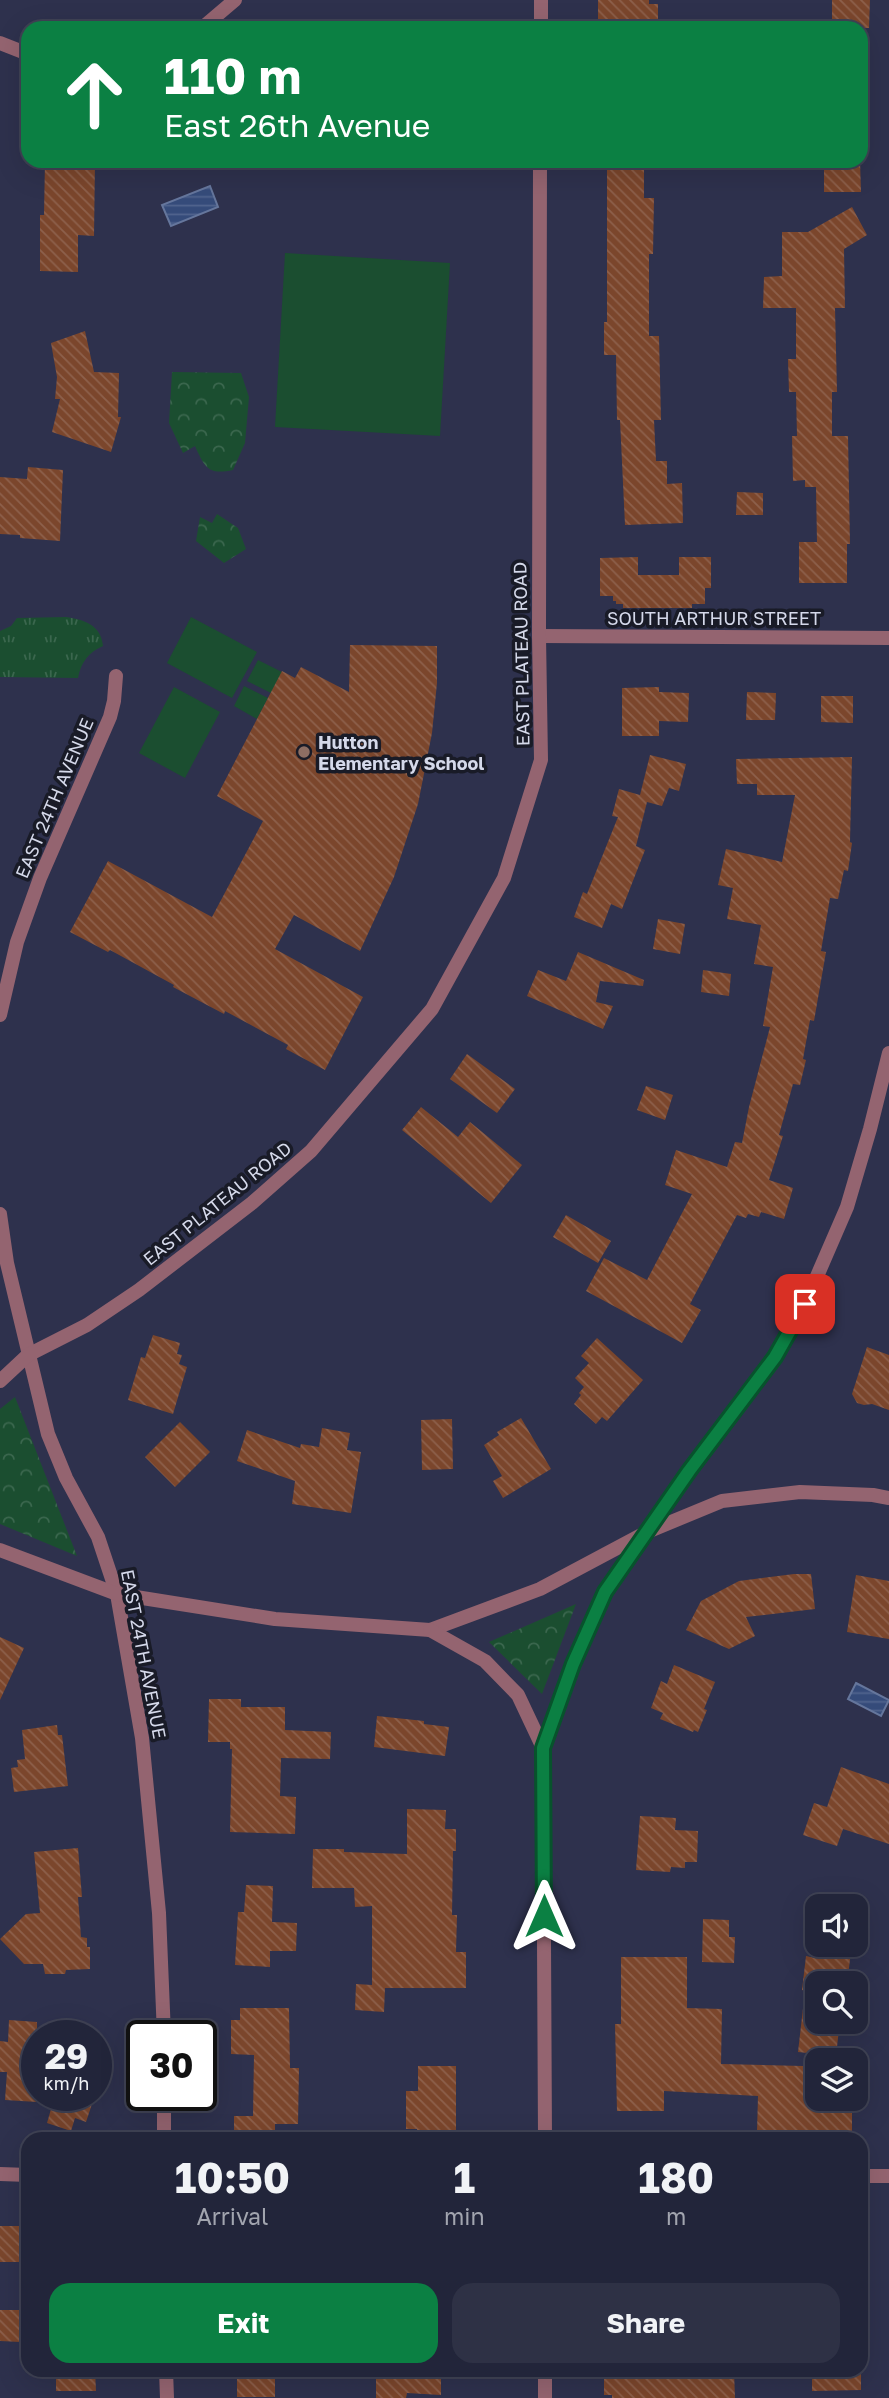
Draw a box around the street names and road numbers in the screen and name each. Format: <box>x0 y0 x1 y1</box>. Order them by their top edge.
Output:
street label: EAST PLATEAU ROAD <box>508 562 534 746</box>
street label: SOUTH ARTHUR STREET <box>607 607 821 629</box>
street label: EAST 24TH AVENUE <box>10 715 98 881</box>
street label: EAST PLATEAU ROAD <box>138 1136 296 1270</box>
street label: EAST 24TH AVENUE <box>117 1568 171 1740</box>

